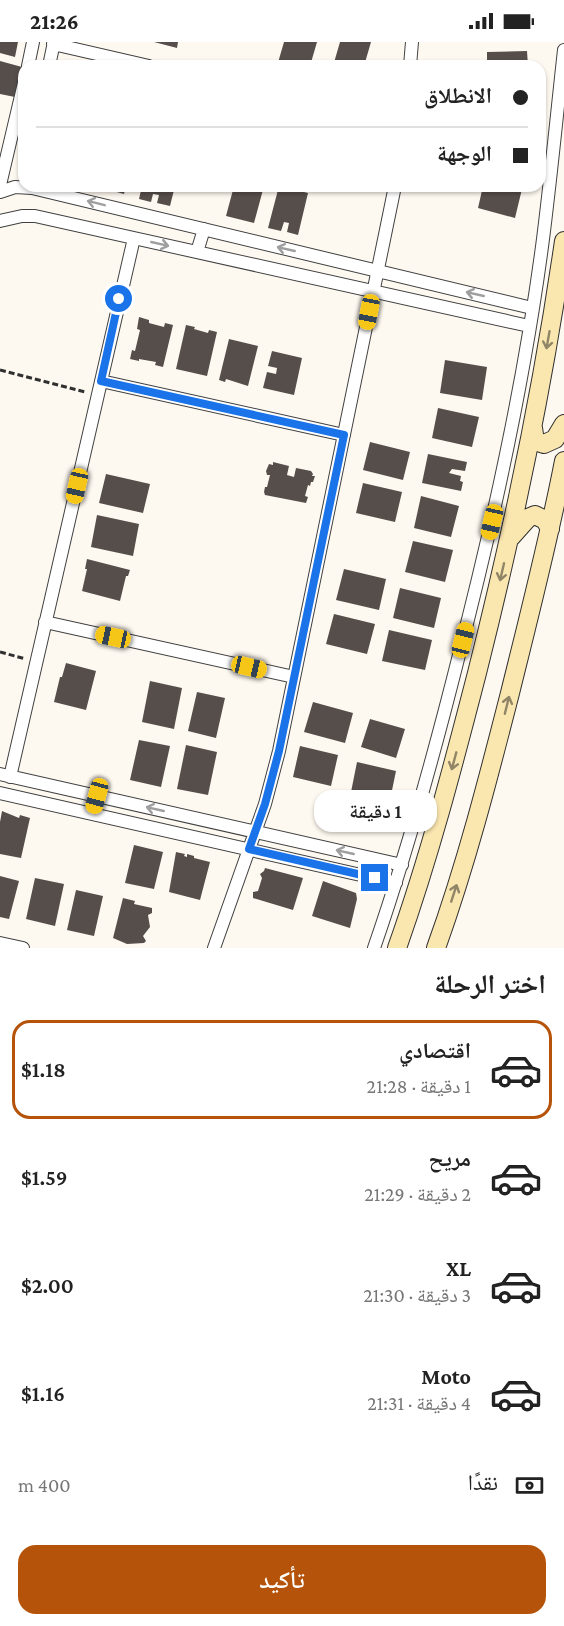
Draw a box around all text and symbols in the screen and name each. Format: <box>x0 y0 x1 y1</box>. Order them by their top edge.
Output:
text: 21:26 <box>30 9 79 34</box>
text: الانطلاق <box>424 83 492 108</box>
text: الوجهة <box>437 141 492 166</box>
one-way arrow <box>87 197 106 209</box>
one-way arrow <box>150 239 169 250</box>
one-way arrow <box>276 242 295 254</box>
route start <box>105 285 132 312</box>
one-way arrow <box>466 288 485 300</box>
car <box>357 293 381 331</box>
one-way arrow <box>543 330 554 349</box>
car <box>64 466 90 506</box>
car <box>479 502 505 542</box>
one-way arrow <box>496 562 507 582</box>
car <box>450 620 476 660</box>
car <box>94 624 132 650</box>
car <box>229 654 269 680</box>
one-way arrow <box>501 696 513 715</box>
one-way arrow <box>447 751 459 770</box>
car <box>84 776 110 816</box>
callout: 1 دقيقة <box>314 791 436 833</box>
text: 1 دقيقة <box>349 800 402 822</box>
one-way arrow <box>146 803 165 814</box>
one-way arrow <box>336 846 355 857</box>
route end <box>361 864 388 891</box>
one-way arrow <box>450 884 461 903</box>
text: اختر الرحلة <box>434 969 546 999</box>
text: اقتصادي <box>399 1038 471 1063</box>
icon: car <box>489 1043 543 1097</box>
text: $1.18 <box>21 1057 66 1082</box>
text: 1 دقيقة · 21:28 <box>367 1075 471 1097</box>
text: مريح <box>428 1146 471 1171</box>
icon: car <box>489 1151 543 1205</box>
text: $1.59 <box>21 1165 67 1190</box>
text: 2 دقيقة · 21:29 <box>364 1183 471 1205</box>
text: XL <box>446 1256 471 1281</box>
icon: car <box>489 1259 543 1313</box>
text: $2.00 <box>21 1273 74 1298</box>
text: 3 دقيقة · 21:30 <box>363 1284 471 1306</box>
text: Moto <box>421 1364 471 1389</box>
icon: car <box>489 1367 543 1421</box>
text: $1.16 <box>21 1381 65 1406</box>
text: 4 دقيقة · 21:31 <box>367 1392 471 1414</box>
icon: cash <box>513 1469 546 1502</box>
text: نقدًا <box>468 1470 498 1495</box>
text: 400 m <box>18 1474 71 1496</box>
button: تأكيد <box>18 1545 546 1614</box>

